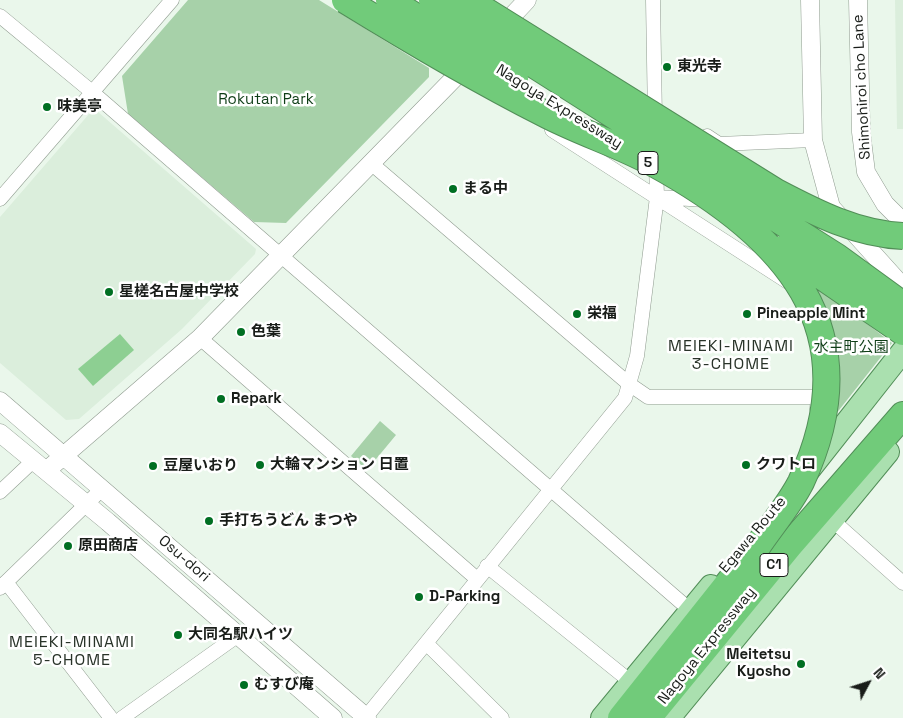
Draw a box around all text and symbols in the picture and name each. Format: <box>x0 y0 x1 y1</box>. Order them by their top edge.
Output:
street label: Shimohiroi cho Lane <box>849 14 875 160</box>
place label: 東光寺 <box>677 58 722 76</box>
street label: Nagoya Expressway <box>493 61 625 153</box>
marker: 東光寺 <box>661 61 673 73</box>
park label: Rokutan Park <box>218 91 314 109</box>
place label: 味美亭 <box>57 98 102 116</box>
marker: 味美亭 <box>41 101 53 113</box>
road number: 5 <box>638 152 658 174</box>
place label: まる中 <box>463 180 508 198</box>
marker: まる中 <box>447 183 459 195</box>
place label: 星槎名古屋中学校 <box>119 283 239 301</box>
marker: 星槎名古屋中学校 <box>103 286 115 298</box>
place label: 栄福 <box>587 305 617 323</box>
place label: Pineapple Mint <box>757 305 865 323</box>
marker: 栄福 <box>571 308 583 320</box>
marker: Pineapple Mint <box>741 308 753 320</box>
place label: 色葉 <box>251 323 281 341</box>
marker: 色葉 <box>235 326 247 338</box>
district label: MEIEKI-MINAMI 3-CHOME <box>666 337 796 375</box>
park label: 水主町公園 <box>814 339 888 357</box>
place label: Repark <box>231 390 282 408</box>
marker: Repark <box>215 393 227 405</box>
place label: 大輪マンション 日置 <box>270 456 409 474</box>
place label: クワトロ <box>756 456 816 474</box>
place label: 豆屋いおり <box>163 457 238 475</box>
marker: 大輪マンション 日置 <box>254 459 266 471</box>
marker: クワトロ <box>740 459 752 471</box>
marker: 豆屋いおり <box>147 460 159 472</box>
street label: Egawa Route <box>716 493 790 577</box>
place label: 手打ちうどん まつや <box>219 512 358 530</box>
marker: 手打ちうどん まつや <box>203 515 215 527</box>
street label: Osu-dori <box>155 532 213 586</box>
place label: 原田商店 <box>78 537 138 555</box>
marker: 原田商店 <box>62 540 74 552</box>
road number: C1 <box>760 554 788 576</box>
street label: Nagoya Expressway <box>654 584 760 708</box>
place label: D-Parking <box>429 588 500 606</box>
marker: D-Parking <box>413 591 425 603</box>
place label: 大同名駅ハイツ <box>188 626 293 644</box>
marker: 大同名駅ハイツ <box>172 629 184 641</box>
district label: MEIEKI-MINAMI 5-CHOME <box>7 633 137 671</box>
place label: Meitetsu Kyosho <box>726 646 791 681</box>
marker: Meitetsu Kyosho <box>795 658 807 670</box>
north arrow <box>843 658 893 708</box>
text: N <box>870 664 889 683</box>
place label: むすび庵 <box>254 676 314 694</box>
marker: むすび庵 <box>238 679 250 691</box>

